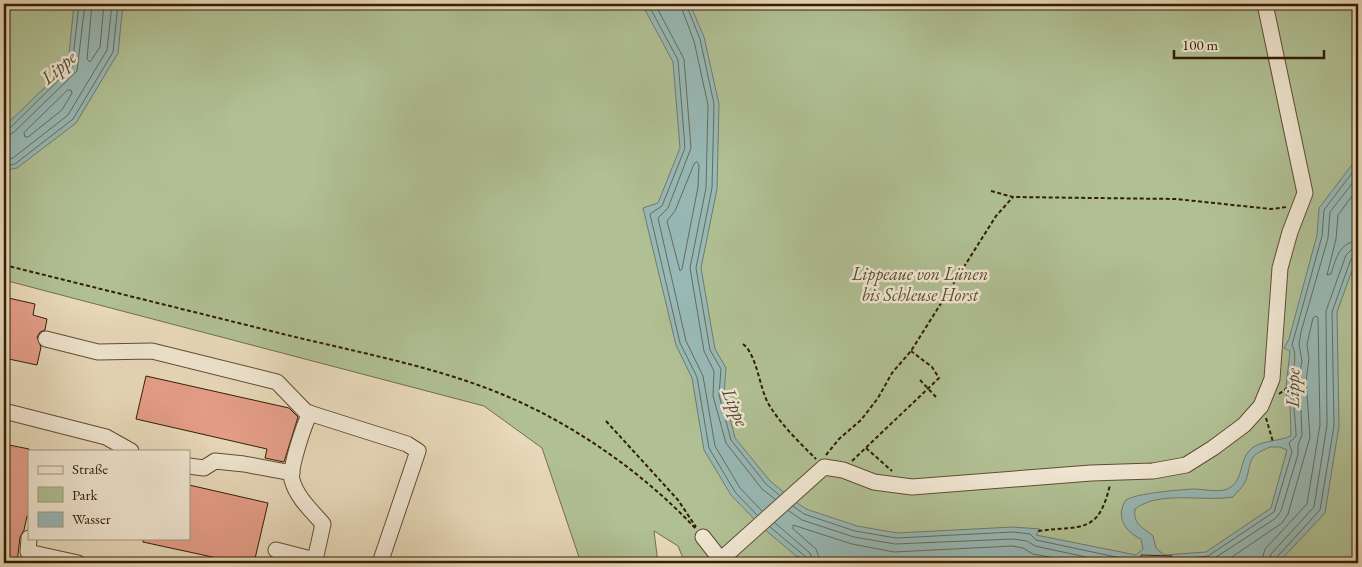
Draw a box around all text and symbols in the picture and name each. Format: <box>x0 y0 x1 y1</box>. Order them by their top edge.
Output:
scale bar <box>1174 28 1324 60</box>
text: 100 m <box>1182 35 1219 54</box>
water label: Lippe <box>34 45 82 90</box>
park label: Lippeaue von Lünen bis Schleuse Horst <box>851 262 988 306</box>
water label: Lippe <box>1280 368 1305 409</box>
water label: Lippe <box>716 383 755 431</box>
legend <box>28 450 190 540</box>
text: Straße <box>72 459 108 478</box>
text: Park <box>72 485 99 504</box>
text: Wasser <box>72 509 111 528</box>

